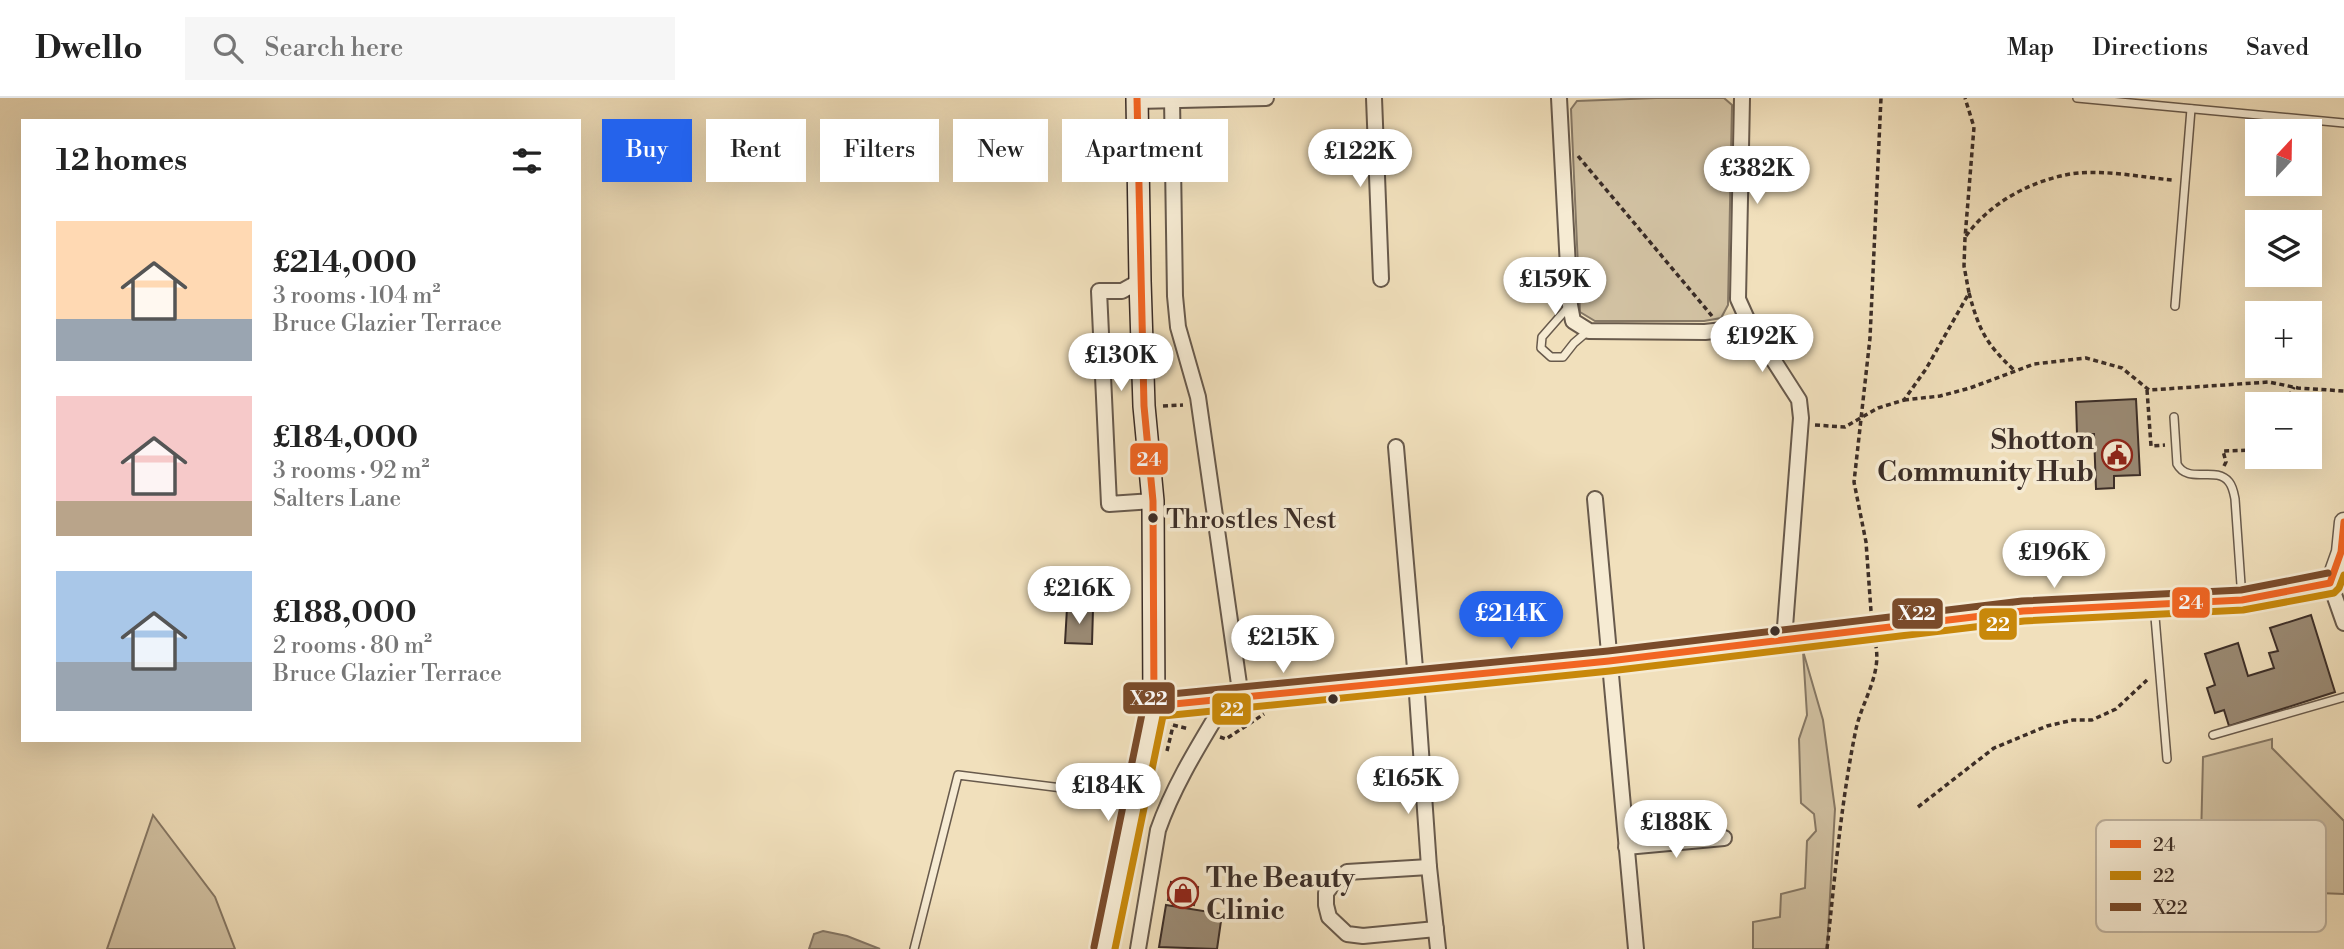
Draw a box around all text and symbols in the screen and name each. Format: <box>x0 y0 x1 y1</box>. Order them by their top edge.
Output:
search box <box>185 17 675 80</box>
text: Dwello <box>35 28 143 69</box>
icon: search <box>209 29 247 67</box>
text: Search here <box>265 32 403 64</box>
text: Map <box>2007 33 2054 63</box>
text: Directions <box>2092 33 2208 63</box>
text: Saved <box>2246 33 2309 63</box>
chip: Buy <box>602 119 692 182</box>
chip: Rent <box>706 119 806 182</box>
chip: Filters <box>820 119 939 182</box>
chip: New <box>953 119 1048 182</box>
chip: Apartment <box>1062 119 1228 182</box>
north arrow <box>2245 119 2322 196</box>
map controls <box>2245 119 2322 469</box>
pin: £122K <box>1311 130 1409 189</box>
text: £122K <box>1324 138 1396 166</box>
text: 12 homes <box>56 142 187 180</box>
icon: filters <box>508 142 546 180</box>
pin: £382K <box>1708 146 1806 206</box>
text: £382K <box>1720 155 1794 183</box>
button: layers <box>2245 210 2322 287</box>
text: £214,000 <box>273 244 417 282</box>
icon: home <box>112 249 196 333</box>
pin: £159K <box>1506 258 1604 317</box>
text: £159K <box>1519 266 1591 294</box>
text: 3 rooms · 104 m² <box>273 282 441 310</box>
button: + <box>2245 301 2322 378</box>
text: Bruce Glazier Terrace <box>273 310 502 338</box>
pin: £192K <box>1713 314 1811 374</box>
text: £192K <box>1726 323 1798 351</box>
pin: £130K <box>1072 334 1170 393</box>
text: £130K <box>1084 342 1158 370</box>
button: − <box>2245 392 2322 469</box>
text: £184,000 <box>273 419 418 457</box>
place label: Shotton Community Hub <box>1877 423 2094 490</box>
icon: home <box>112 424 196 508</box>
public building icon: Shotton Community Hub <box>2100 438 2134 472</box>
line badge: 24 <box>1129 442 1169 476</box>
text: 24 <box>1137 448 1162 472</box>
text: 3 rooms · 92 m² <box>273 457 429 485</box>
text: Salters Lane <box>273 485 401 513</box>
place label: Throstles Nest <box>1166 504 1336 536</box>
marker: Throstles Nest <box>1146 511 1160 525</box>
pin: £196K <box>2005 531 2103 590</box>
text: £196K <box>2018 539 2090 567</box>
pin: £216K <box>1030 566 1128 626</box>
text: £216K <box>1044 575 1114 603</box>
line badge: 24 <box>2171 586 2211 619</box>
text: 24 <box>2179 591 2204 615</box>
pin: £214K <box>1462 592 1560 651</box>
text: £188,000 <box>273 594 417 632</box>
line badge: X22 <box>1891 597 1944 630</box>
icon: home <box>112 599 196 683</box>
text: £214K <box>1475 600 1547 628</box>
text: X22 <box>1897 602 1936 626</box>
line badge: 22 <box>1978 607 2018 641</box>
text: 22 <box>1986 613 2010 637</box>
pin: £215K <box>1234 616 1332 675</box>
text: £215K <box>1247 624 1319 652</box>
unlabelled marker <box>1768 624 1782 638</box>
text: 2 rooms · 80 m² <box>273 632 432 660</box>
text: Bruce Glazier Terrace <box>273 660 502 688</box>
line badge: X22 <box>1122 681 1176 715</box>
text: X22 <box>1129 687 1168 711</box>
line badge: 22 <box>1211 692 1252 726</box>
unlabelled marker <box>1326 692 1340 706</box>
text: 22 <box>1220 698 1244 722</box>
pin: £165K <box>1359 756 1457 816</box>
pin: £184K <box>1059 764 1157 823</box>
text: £165K <box>1373 765 1443 793</box>
text: £184K <box>1072 772 1144 800</box>
pin: £188K <box>1627 800 1725 860</box>
text: £188K <box>1640 809 1712 837</box>
legend <box>2096 820 2326 932</box>
text: 24 <box>2153 833 2175 857</box>
place label: The Beauty Clinic <box>1206 861 1356 928</box>
text: 22 <box>2153 864 2175 888</box>
shop icon: The Beauty Clinic <box>1166 876 1200 910</box>
text: X22 <box>2152 896 2187 920</box>

